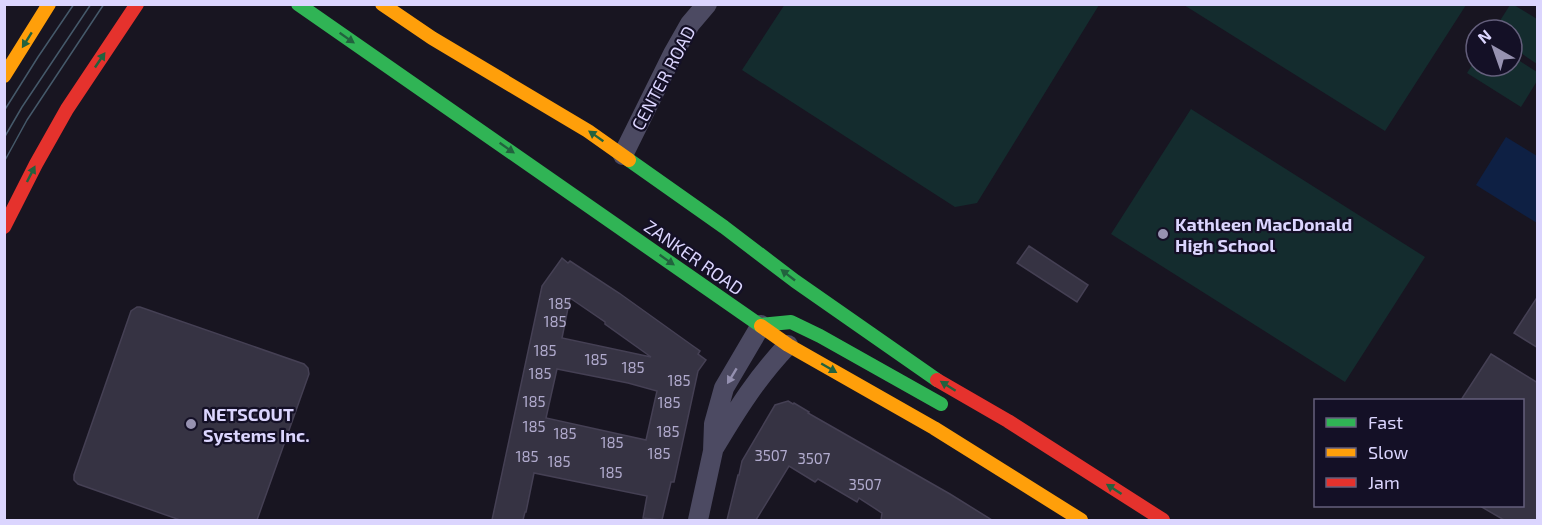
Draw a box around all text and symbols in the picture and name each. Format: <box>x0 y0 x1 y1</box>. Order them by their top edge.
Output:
north arrow <box>1464 18 1524 78</box>
street label: CENTER ROAD <box>626 22 700 134</box>
text: N <box>1474 25 1495 47</box>
one-way arrow <box>21 32 32 48</box>
one-way arrow <box>338 32 354 44</box>
one-way arrow <box>94 52 105 69</box>
one-way arrow <box>588 131 604 142</box>
one-way arrow <box>499 142 515 154</box>
one-way arrow <box>26 166 35 183</box>
place label: Kathleen MacDonald High School <box>1175 213 1352 256</box>
street label: ZANKER ROAD <box>640 215 748 299</box>
marker: Kathleen MacDonald High School <box>1156 227 1170 241</box>
one-way arrow <box>659 254 675 266</box>
one-way arrow <box>780 270 795 282</box>
house number: 185 <box>548 294 572 312</box>
house number: 185 <box>543 312 567 330</box>
house number: 185 <box>533 341 557 359</box>
house number: 185 <box>584 350 608 368</box>
house number: 185 <box>621 358 645 376</box>
one-way arrow <box>821 363 838 373</box>
house number: 185 <box>528 364 552 382</box>
one-way arrow <box>726 368 737 384</box>
house number: 185 <box>667 371 691 389</box>
one-way arrow <box>940 381 956 392</box>
house number: 185 <box>522 392 546 410</box>
house number: 185 <box>657 393 681 411</box>
legend <box>1314 399 1524 507</box>
place label: NETSCOUT Systems Inc. <box>203 403 310 446</box>
text: Fast <box>1368 411 1403 433</box>
marker: NETSCOUT Systems Inc. <box>184 417 198 431</box>
house number: 185 <box>522 417 546 435</box>
house number: 185 <box>656 422 680 440</box>
house number: 185 <box>553 424 577 442</box>
house number: 185 <box>600 433 624 451</box>
text: Slow <box>1368 441 1409 463</box>
house number: 185 <box>647 444 671 462</box>
house number: 3507 <box>754 446 788 464</box>
house number: 185 <box>515 447 539 465</box>
house number: 3507 <box>797 449 831 467</box>
house number: 185 <box>547 452 571 470</box>
house number: 185 <box>599 463 623 481</box>
text: Jam <box>1368 471 1400 493</box>
house number: 3507 <box>848 475 882 493</box>
one-way arrow <box>1106 484 1122 495</box>

